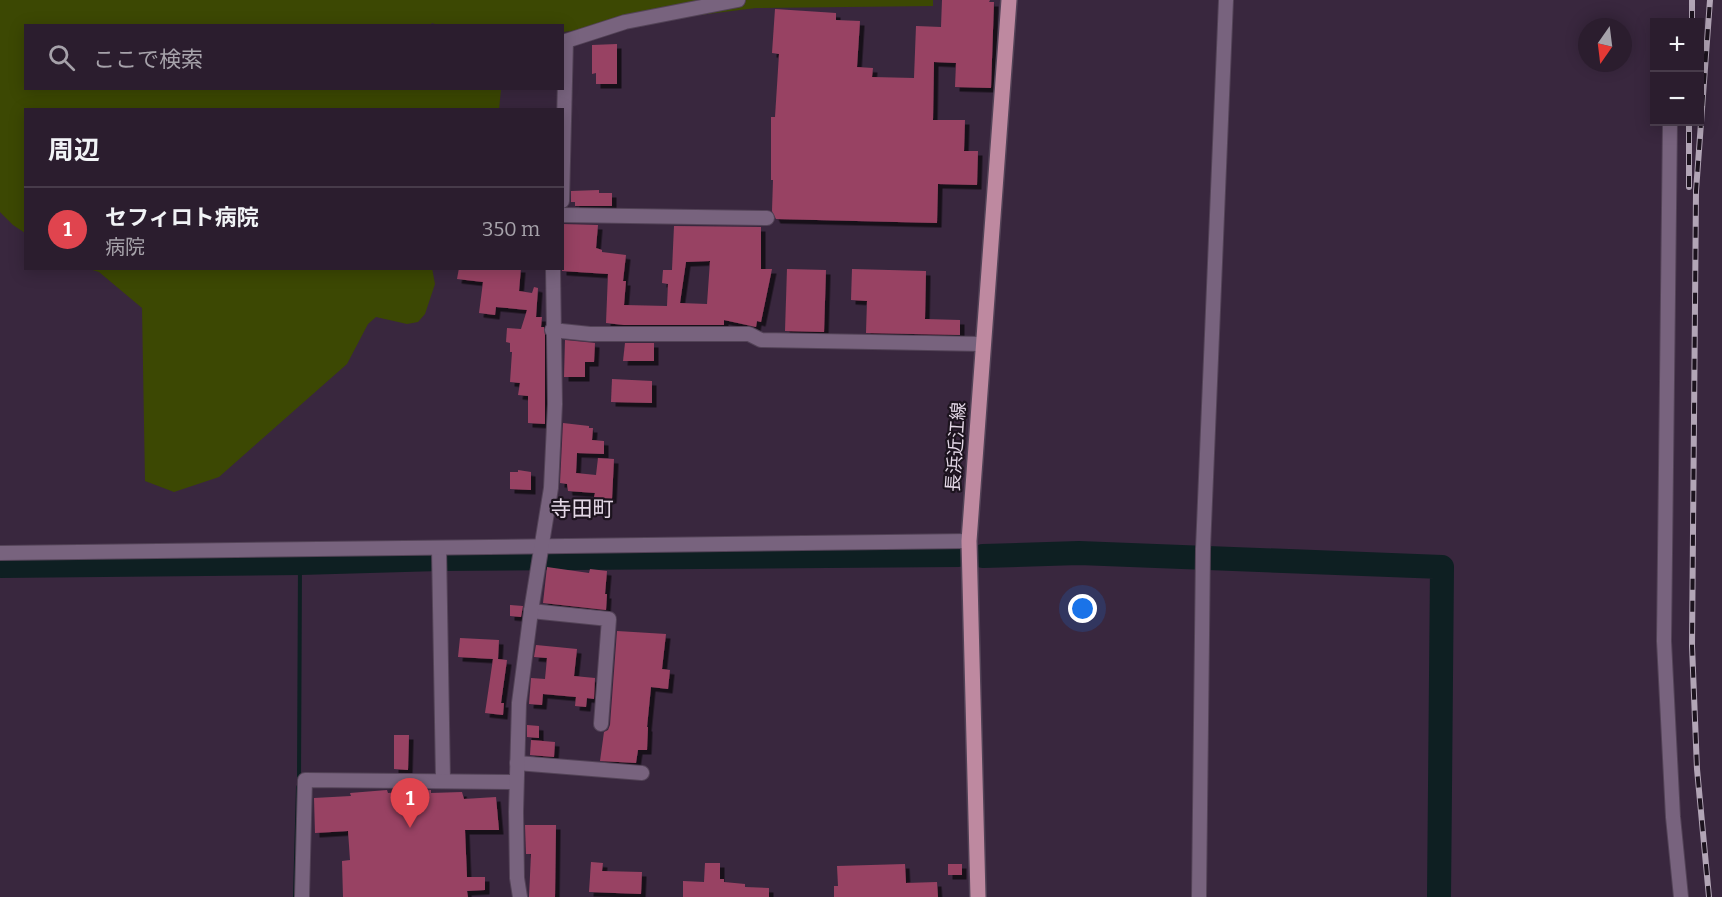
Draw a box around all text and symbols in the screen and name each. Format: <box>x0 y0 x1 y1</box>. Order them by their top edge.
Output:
north arrow <box>1578 18 1632 72</box>
map controls <box>1650 18 1704 126</box>
button: + <box>1650 18 1704 72</box>
search box <box>24 24 564 90</box>
icon: search <box>45 41 78 74</box>
text: ここで検索 <box>93 46 203 73</box>
button: − <box>1650 72 1704 126</box>
text: 周辺 <box>48 135 100 166</box>
text: セフィロト病院 <box>105 204 259 231</box>
text: 1 <box>63 217 72 241</box>
text: 350 m <box>482 217 540 241</box>
text: 病院 <box>105 235 145 259</box>
street label: 長浜近江線 <box>942 401 970 493</box>
district label: 寺田町 <box>551 496 614 522</box>
your location <box>1068 594 1097 623</box>
pin: 1 <box>390 778 430 828</box>

